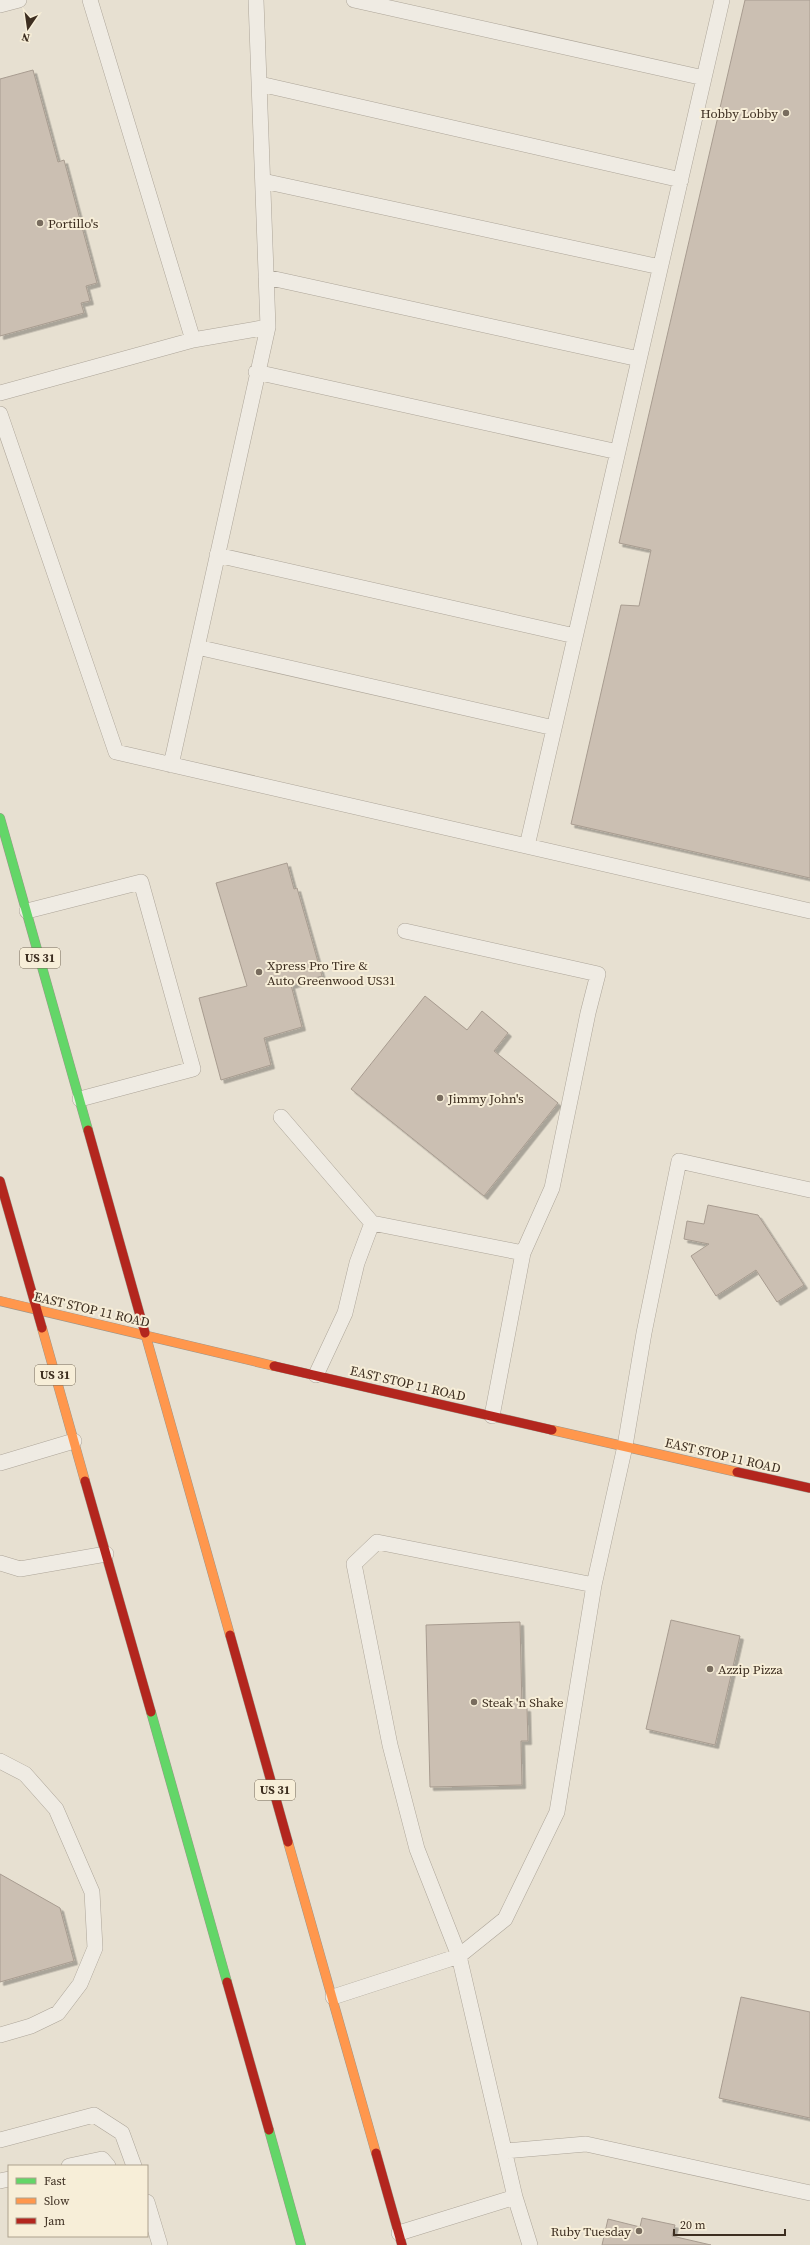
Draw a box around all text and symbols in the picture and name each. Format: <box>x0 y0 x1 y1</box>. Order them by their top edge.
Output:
north arrow <box>8 8 48 48</box>
text: N <box>20 29 31 45</box>
place label: Hobby Lobby <box>700 105 778 122</box>
marker: Hobby Lobby <box>781 108 791 118</box>
place label: Portillo's <box>48 215 99 232</box>
marker: Portillo's <box>35 218 45 228</box>
road number: US 31 <box>20 948 60 968</box>
place label: Xpress Pro Tire & Auto Greenwood US31 <box>267 957 396 989</box>
marker: Xpress Pro Tire & Auto Greenwood US31 <box>254 967 264 977</box>
place label: Jimmy John's <box>447 1090 524 1107</box>
marker: Jimmy John's <box>435 1093 445 1103</box>
street label: EAST STOP 11 ROAD <box>32 1288 151 1331</box>
street label: EAST STOP 11 ROAD <box>348 1362 467 1405</box>
road number: US 31 <box>35 1365 75 1385</box>
street label: EAST STOP 11 ROAD <box>663 1434 782 1477</box>
place label: Azzip Pizza <box>718 1661 783 1678</box>
marker: Azzip Pizza <box>705 1664 715 1674</box>
place label: Steak 'n Shake <box>482 1694 564 1711</box>
marker: Steak 'n Shake <box>469 1697 479 1707</box>
road number: US 31 <box>255 1780 295 1800</box>
legend <box>8 2165 148 2237</box>
text: Fast <box>44 2173 66 2189</box>
text: Slow <box>44 2193 70 2209</box>
scale bar <box>674 2211 785 2237</box>
text: Jam <box>43 2213 65 2229</box>
text: 20 m <box>680 2217 706 2233</box>
place label: Ruby Tuesday <box>551 2223 631 2240</box>
marker: Ruby Tuesday <box>634 2226 644 2236</box>

